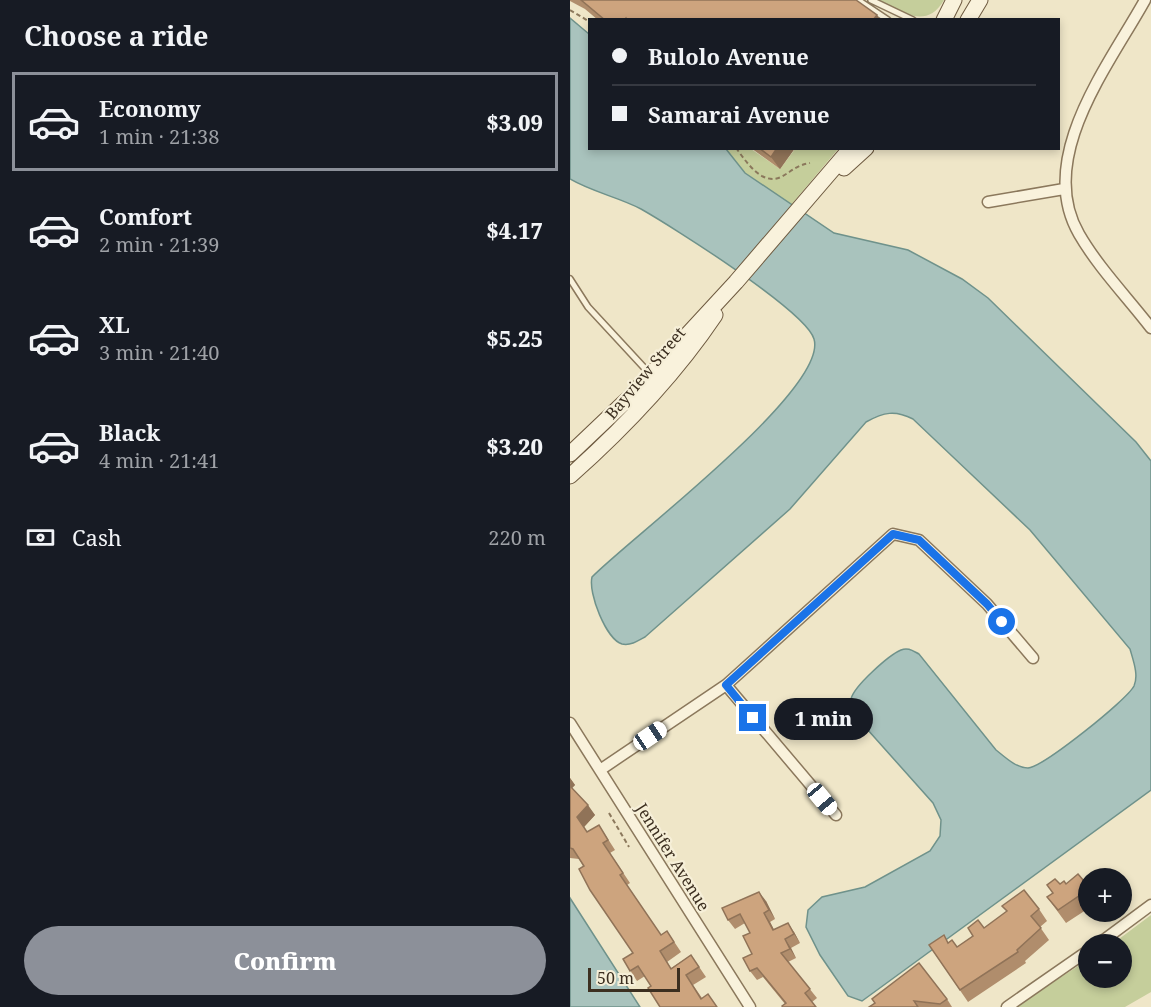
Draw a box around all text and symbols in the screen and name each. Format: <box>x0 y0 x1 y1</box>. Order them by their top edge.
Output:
text: Choose a ride <box>24 17 209 54</box>
text: Bulolo Avenue <box>648 41 809 71</box>
text: Economy <box>99 93 201 123</box>
icon: car <box>27 95 81 149</box>
text: Samarai Avenue <box>648 99 830 129</box>
text: $3.09 <box>486 107 543 137</box>
text: 1 min · 21:38 <box>99 123 219 150</box>
text: Comfort <box>99 201 192 231</box>
icon: car <box>27 203 81 257</box>
text: $4.17 <box>486 215 543 245</box>
text: 2 min · 21:39 <box>99 231 219 258</box>
text: XL <box>99 309 130 339</box>
icon: car <box>27 311 81 365</box>
street label: Bayview Street <box>600 322 690 424</box>
text: $5.25 <box>486 323 543 353</box>
text: 3 min · 21:40 <box>99 339 219 366</box>
text: Black <box>99 417 160 447</box>
icon: car <box>27 419 81 473</box>
text: $3.20 <box>486 431 543 461</box>
text: 4 min · 21:41 <box>99 447 219 474</box>
icon: cash <box>24 521 57 554</box>
text: Cash <box>72 522 122 552</box>
text: 220 m <box>488 524 546 551</box>
route start <box>988 608 1015 635</box>
callout: 1 min <box>774 697 873 739</box>
route end <box>739 704 766 731</box>
text: 1 min <box>795 705 852 732</box>
car <box>630 718 670 754</box>
car <box>804 779 840 819</box>
street label: Jennifer Avenue <box>630 798 715 915</box>
map controls <box>1078 868 1132 988</box>
button: + <box>1078 868 1132 922</box>
button: Confirm <box>24 926 546 995</box>
button: − <box>1078 934 1132 988</box>
scale bar <box>588 965 680 992</box>
text: 50 m <box>597 967 634 989</box>

